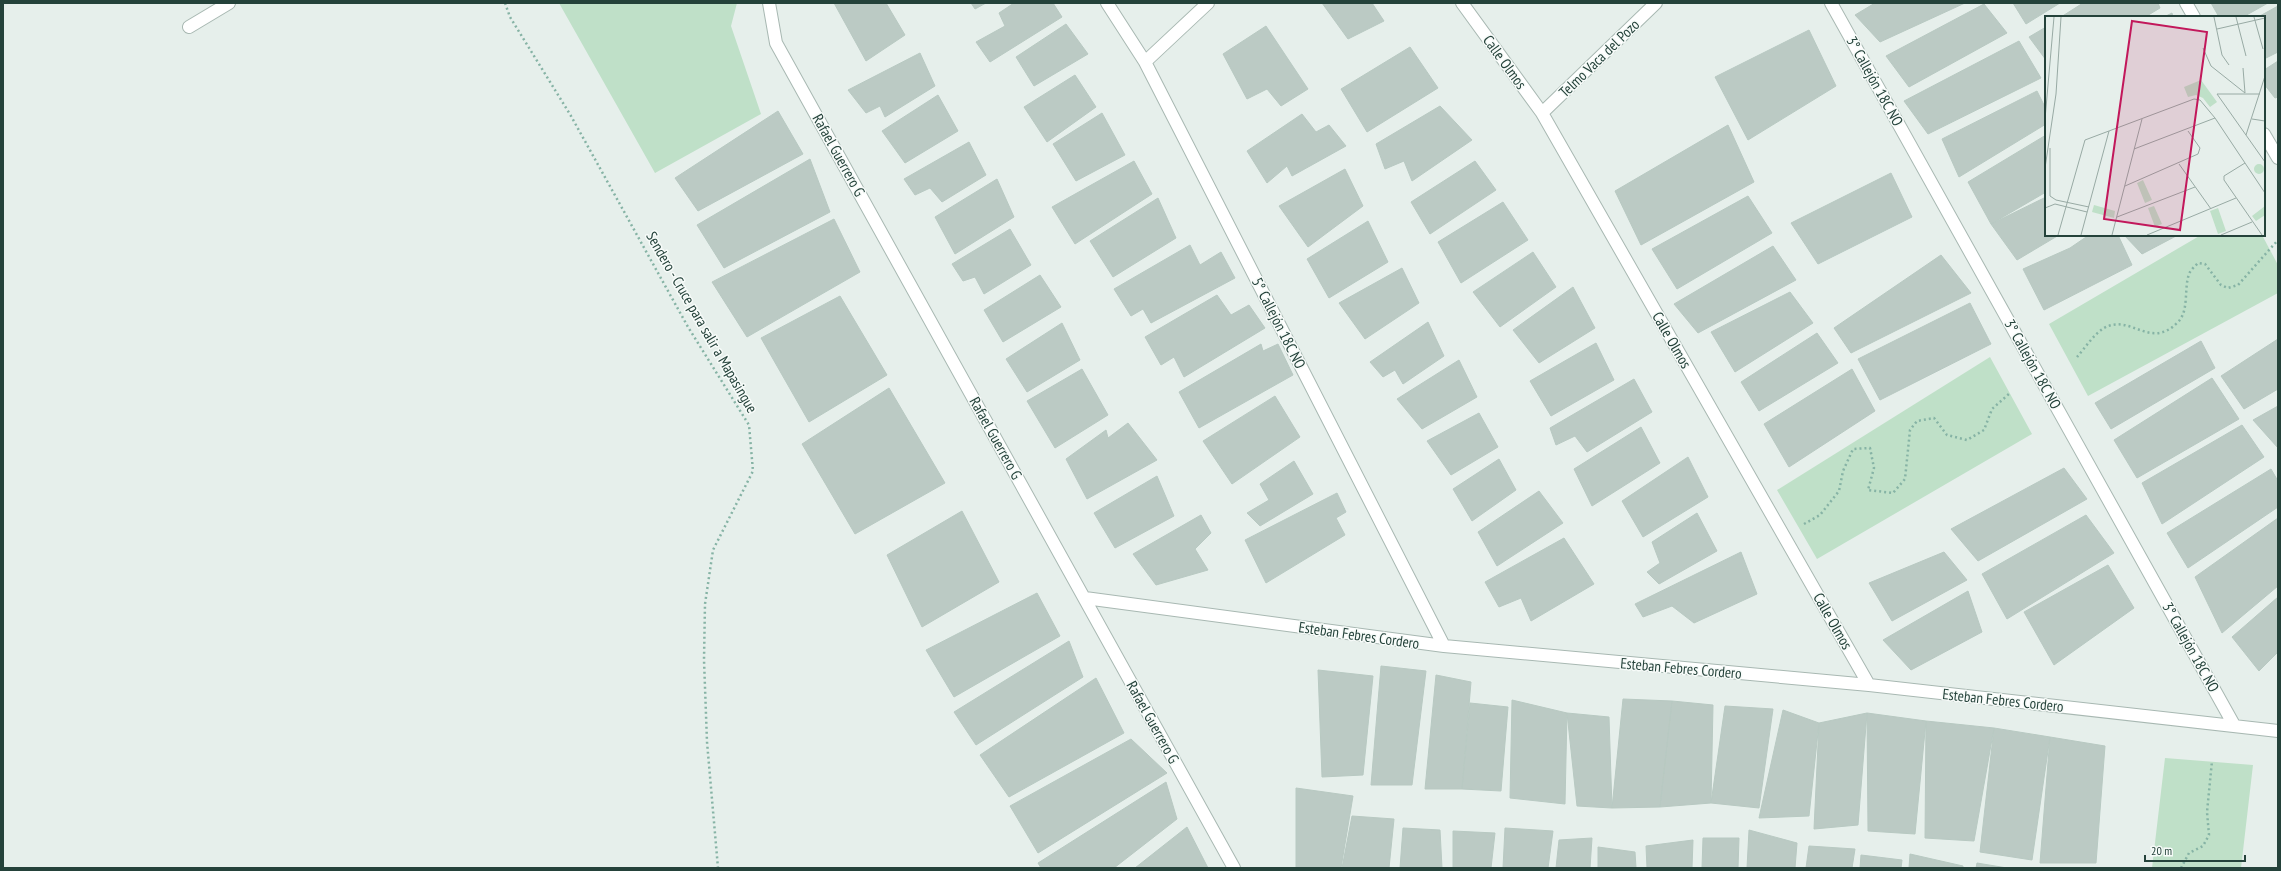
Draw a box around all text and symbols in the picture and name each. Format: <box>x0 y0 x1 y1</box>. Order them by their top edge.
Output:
street label: Telmo Vaca del Pozo <box>1555 15 1643 101</box>
inset map <box>2045 16 2265 236</box>
street label: Calle Olmos <box>1479 31 1531 93</box>
street label: 3° Callejón 18C NO <box>1843 33 1907 129</box>
street label: Rafael Guerrero G <box>808 110 870 200</box>
street label: Sendero - Cruce para salir a Mapasingue <box>642 228 762 416</box>
street label: 5° Callejón 18C NO <box>1248 274 1310 372</box>
street label: Calle Olmos <box>1648 308 1696 372</box>
street label: 3° Callejón 18C NO <box>2001 316 2065 412</box>
street label: Rafael Guerrero G <box>965 393 1027 483</box>
street label: Calle Olmos <box>1809 589 1857 653</box>
street label: 3° Callejón 18C NO <box>2159 599 2223 695</box>
street label: Esteban Febres Cordero <box>1297 617 1421 653</box>
street label: Esteban Febres Cordero <box>1620 653 1742 683</box>
street label: Rafael Guerrero G <box>1122 677 1184 767</box>
street label: Esteban Febres Cordero <box>1941 684 2065 716</box>
scale bar <box>2145 837 2245 863</box>
text: 20 m <box>2151 843 2172 858</box>

